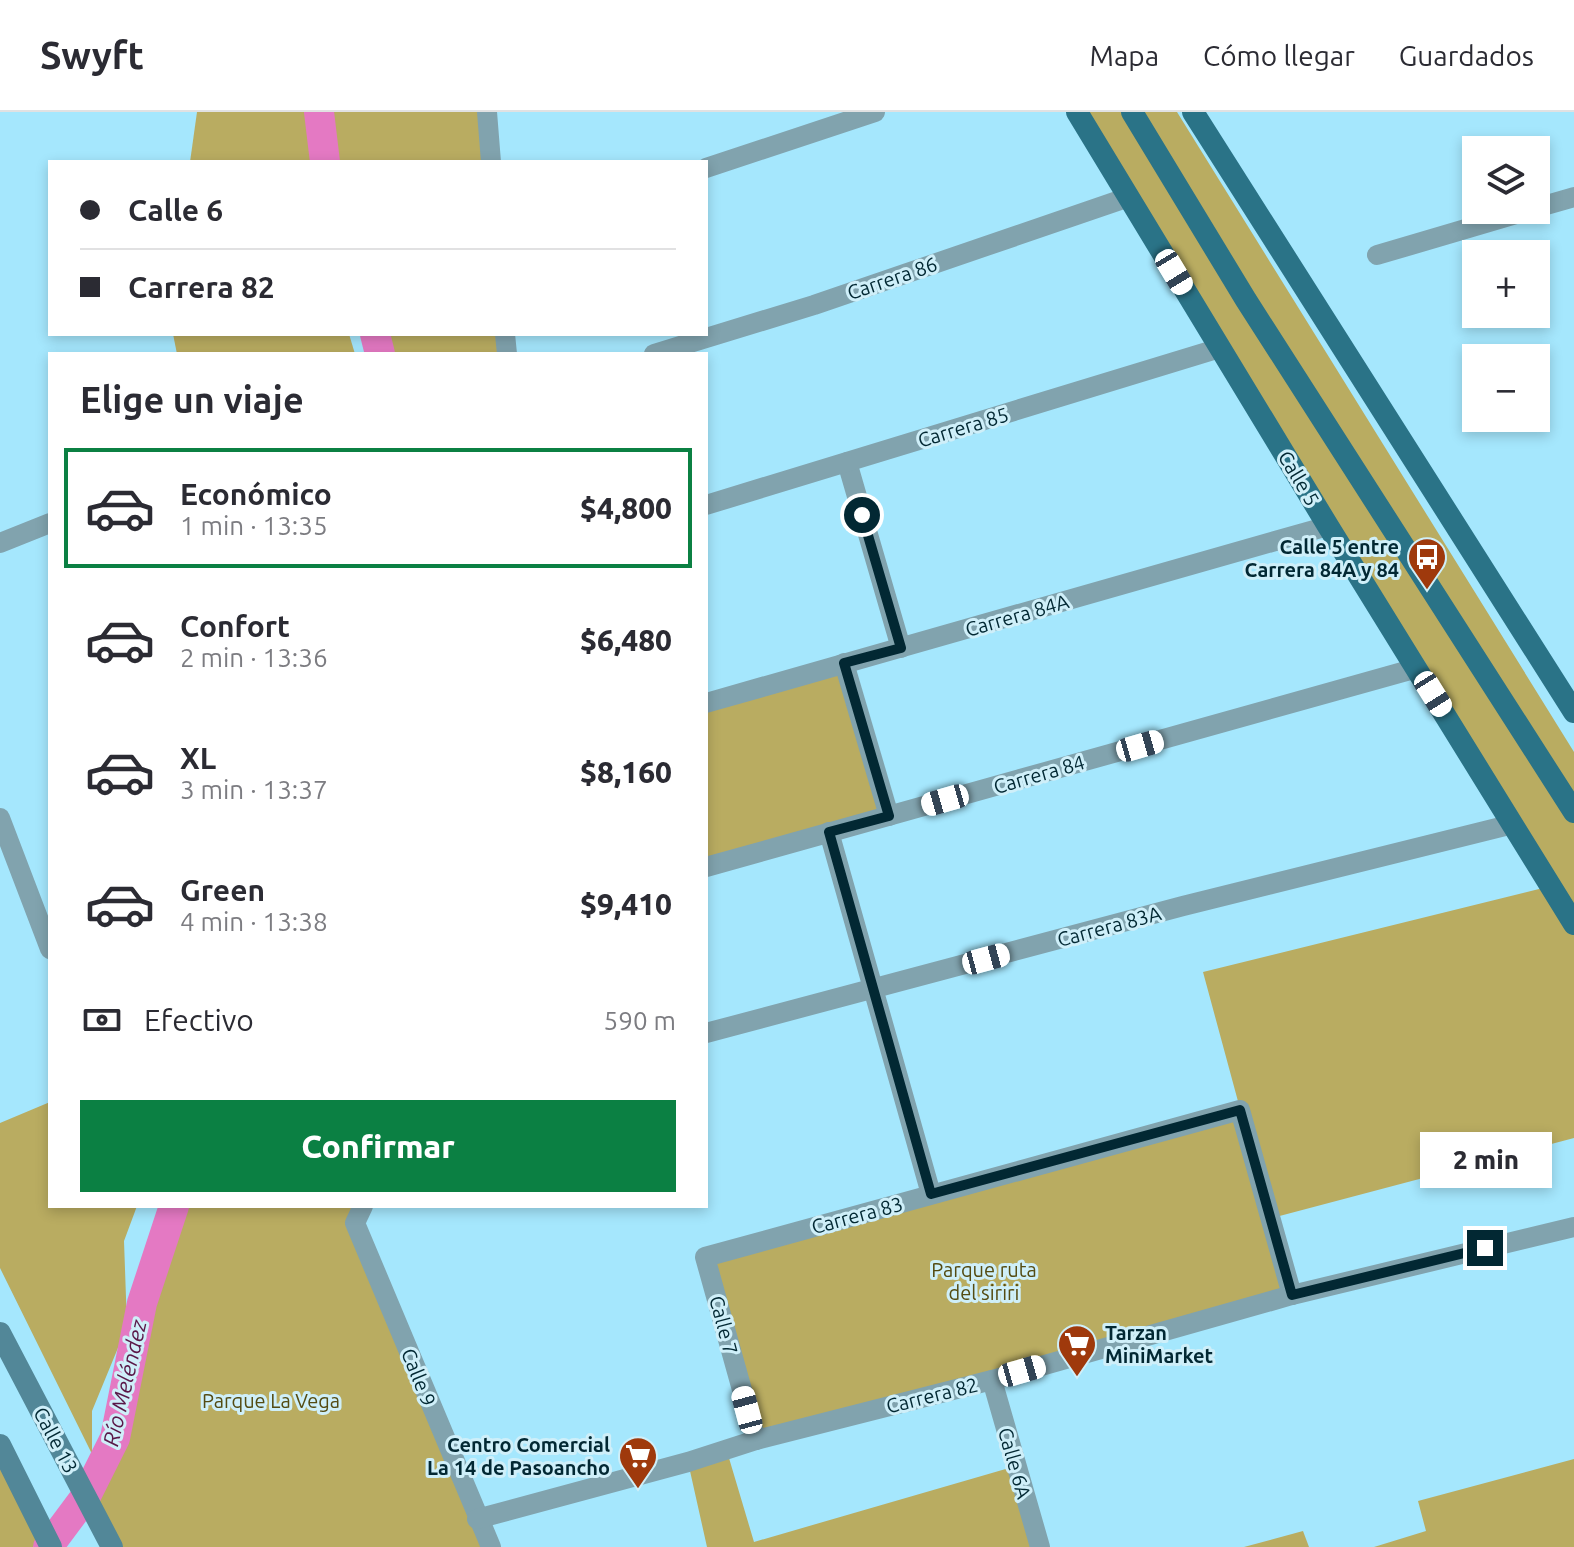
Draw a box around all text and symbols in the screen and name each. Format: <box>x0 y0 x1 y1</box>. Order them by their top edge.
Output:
text: Swyft <box>40 34 144 76</box>
text: Mapa <box>1090 40 1159 71</box>
text: Cómo llegar <box>1203 40 1355 71</box>
text: Guardados <box>1399 40 1534 71</box>
map controls <box>1462 136 1550 432</box>
button: layers <box>1462 136 1550 224</box>
text: Calle 6 <box>128 193 223 227</box>
button: + <box>1462 240 1550 328</box>
car <box>1151 245 1197 299</box>
street label: Carrera 86 <box>844 252 940 304</box>
text: Carrera 82 <box>128 270 275 304</box>
button: − <box>1462 344 1550 432</box>
text: Elige un viaje <box>80 379 304 420</box>
street label: Carrera 85 <box>915 402 1011 452</box>
street label: Calle 5 <box>1274 446 1324 510</box>
icon: car <box>84 472 156 544</box>
text: Económico <box>180 477 332 511</box>
text: $4,800 <box>580 491 672 525</box>
route start <box>844 497 880 533</box>
text: 1 min · 13:35 <box>180 511 328 540</box>
place label: Calle 5 entre Carrera 84A y 84 <box>1244 535 1399 581</box>
bus stop icon: Calle 5 entre Carrera 84A y 84 <box>1406 536 1448 591</box>
street label: Carrera 84A <box>963 589 1071 641</box>
icon: car <box>84 604 156 676</box>
text: Confort <box>180 609 290 643</box>
text: $6,480 <box>580 623 672 657</box>
text: 2 min · 13:36 <box>180 643 328 672</box>
car <box>1410 667 1456 721</box>
car <box>1114 728 1166 764</box>
icon: car <box>84 736 156 808</box>
text: XL <box>180 741 216 775</box>
street label: Carrera 84 <box>991 750 1087 798</box>
text: $8,160 <box>580 755 672 789</box>
text: 3 min · 13:37 <box>180 775 328 804</box>
car <box>919 782 971 818</box>
icon: car <box>84 868 156 940</box>
text: Green <box>180 873 265 907</box>
text: $9,410 <box>580 887 672 921</box>
street label: Carrera 83A <box>1054 901 1164 951</box>
text: 4 min · 13:38 <box>180 907 328 936</box>
car <box>960 941 1012 977</box>
icon: cash <box>80 998 124 1042</box>
text: Efectivo <box>144 1003 254 1037</box>
text: 590 m <box>604 1006 676 1035</box>
button: Confirmar <box>80 1100 676 1192</box>
callout: 2 min <box>1419 1132 1551 1188</box>
text: 2 min <box>1453 1145 1519 1174</box>
street label: Carrera 83 <box>809 1192 905 1238</box>
route end <box>1467 1230 1503 1266</box>
park label: Parque ruta del siriri <box>931 1258 1037 1304</box>
street label: Calle 7 <box>705 1293 743 1357</box>
water label: Río Meléndez <box>97 1317 151 1448</box>
place label: Tarzan MiniMarket <box>1105 1321 1214 1367</box>
supermarket icon: Tarzan MiniMarket <box>1056 1323 1098 1378</box>
street label: Calle 9 <box>397 1345 441 1409</box>
car <box>996 1353 1048 1389</box>
street label: Carrera 82 <box>884 1373 980 1417</box>
car <box>729 1384 765 1436</box>
park label: Parque La Vega <box>202 1389 340 1412</box>
street label: Calle 13 <box>29 1403 83 1477</box>
street label: Calle 6A <box>994 1425 1036 1501</box>
place label: Centro Comercial La 14 de Pasoancho <box>427 1433 610 1479</box>
supermarket icon: Centro Comercial La 14 de Pasoancho <box>617 1435 659 1490</box>

